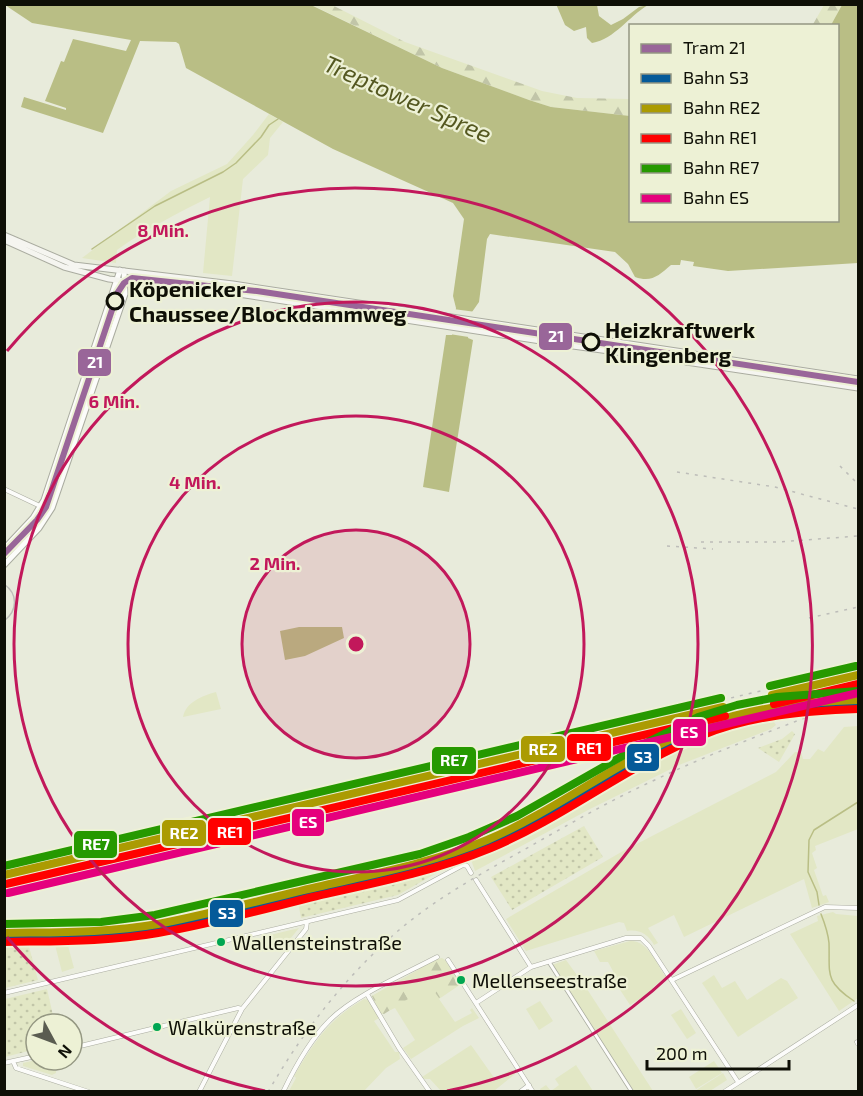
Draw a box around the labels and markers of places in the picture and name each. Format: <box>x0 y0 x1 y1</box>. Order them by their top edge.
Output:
place label: Köpenicker Chaussee/Blockdammweg <box>129 275 407 326</box>
marker: Köpenicker Chaussee/Blockdammweg <box>106 292 124 310</box>
place label: Heizkraftwerk Klingenberg <box>605 316 756 367</box>
marker: Heizkraftwerk Klingenberg <box>582 333 600 351</box>
centre of rings <box>346 634 366 654</box>
place label: Wallensteinstraße <box>232 930 402 954</box>
marker: Wallensteinstraße <box>215 936 227 948</box>
place label: Mellenseestraße <box>472 968 627 992</box>
marker: Mellenseestraße <box>455 974 467 986</box>
place label: Walkürenstraße <box>168 1015 316 1039</box>
marker: Walkürenstraße <box>151 1021 163 1033</box>

